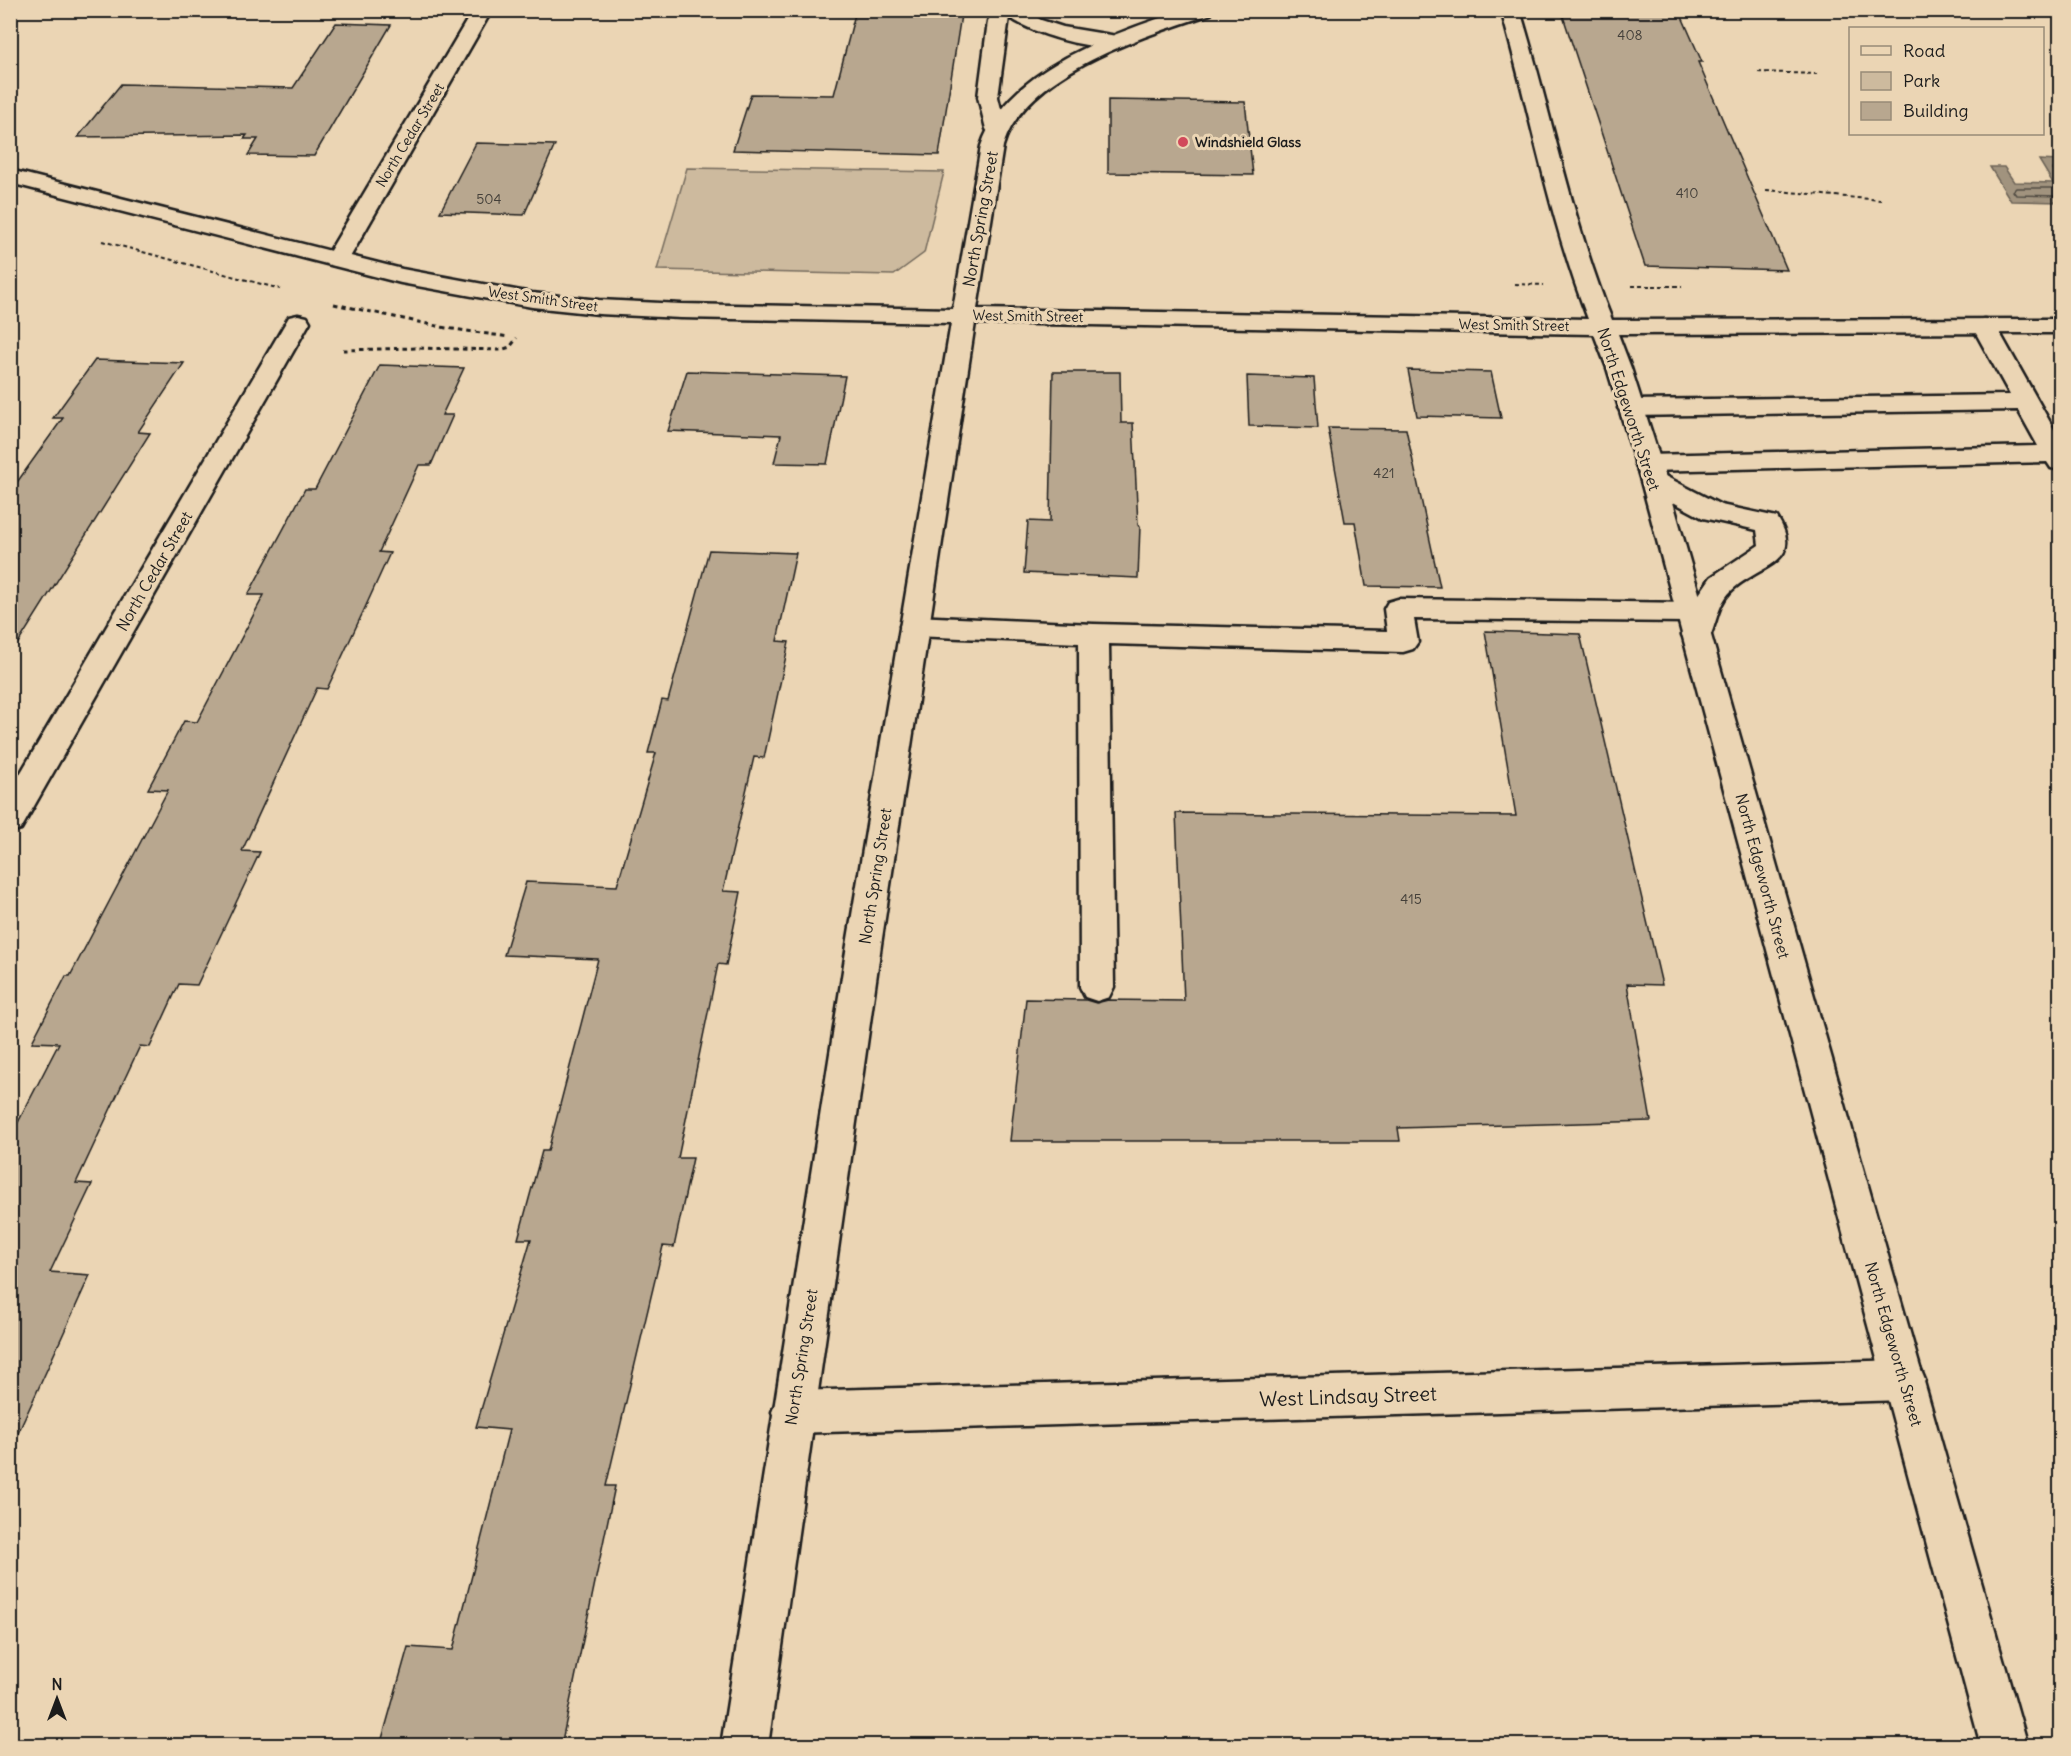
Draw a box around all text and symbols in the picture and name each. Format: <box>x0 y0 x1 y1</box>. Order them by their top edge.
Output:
house number: 408 <box>1617 26 1643 44</box>
legend <box>1849 27 2044 135</box>
text: Road <box>1903 39 1946 62</box>
text: Park <box>1903 69 1940 92</box>
street label: North Cedar Street <box>372 79 448 190</box>
text: Building <box>1903 99 1968 122</box>
place label: Windshield Glass <box>1195 133 1302 151</box>
marker: Windshield Glass <box>1176 135 1190 149</box>
street label: North Spring Street <box>958 149 1002 289</box>
house number: 410 <box>1676 184 1698 202</box>
house number: 504 <box>476 190 502 208</box>
street label: West Smith Street <box>487 282 599 316</box>
street label: West Smith Street <box>972 306 1084 326</box>
street label: West Smith Street <box>1458 315 1570 335</box>
street label: North Edgeworth Street <box>1593 325 1665 494</box>
house number: 421 <box>1373 464 1395 482</box>
street label: North Cedar Street <box>112 507 197 635</box>
street label: North Edgeworth Street <box>1731 791 1795 961</box>
street label: North Spring Street <box>854 806 896 946</box>
house number: 415 <box>1400 890 1422 908</box>
street label: North Edgeworth Street <box>1861 1259 1927 1429</box>
street label: North Spring Street <box>780 1287 822 1427</box>
street label: West Lindsay Street <box>1259 1380 1437 1412</box>
north arrow <box>27 1669 87 1729</box>
text: N <box>51 1674 63 1694</box>

